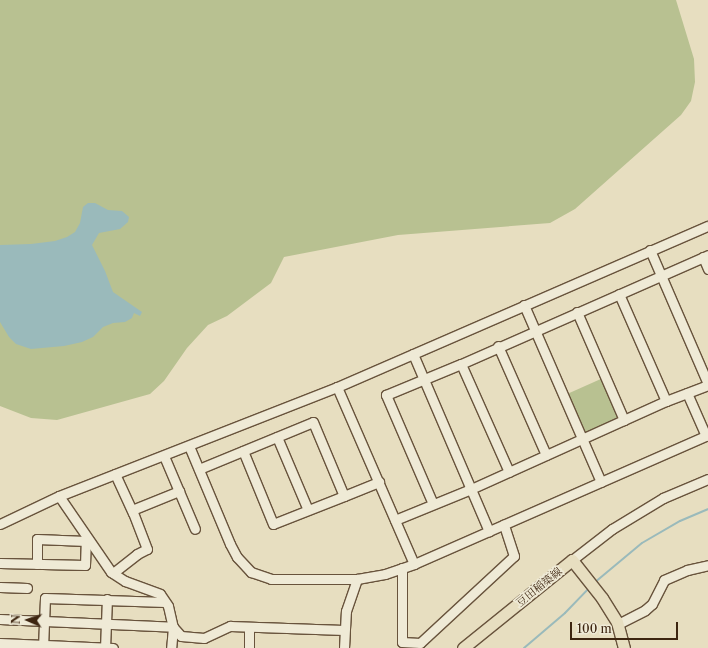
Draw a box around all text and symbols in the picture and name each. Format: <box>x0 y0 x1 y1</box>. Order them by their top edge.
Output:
street label: 豆田稲築線 <box>513 565 565 609</box>
north arrow <box>8 600 48 640</box>
text: N <box>9 614 23 625</box>
scale bar <box>572 614 680 640</box>
text: 100 m <box>577 621 612 636</box>

